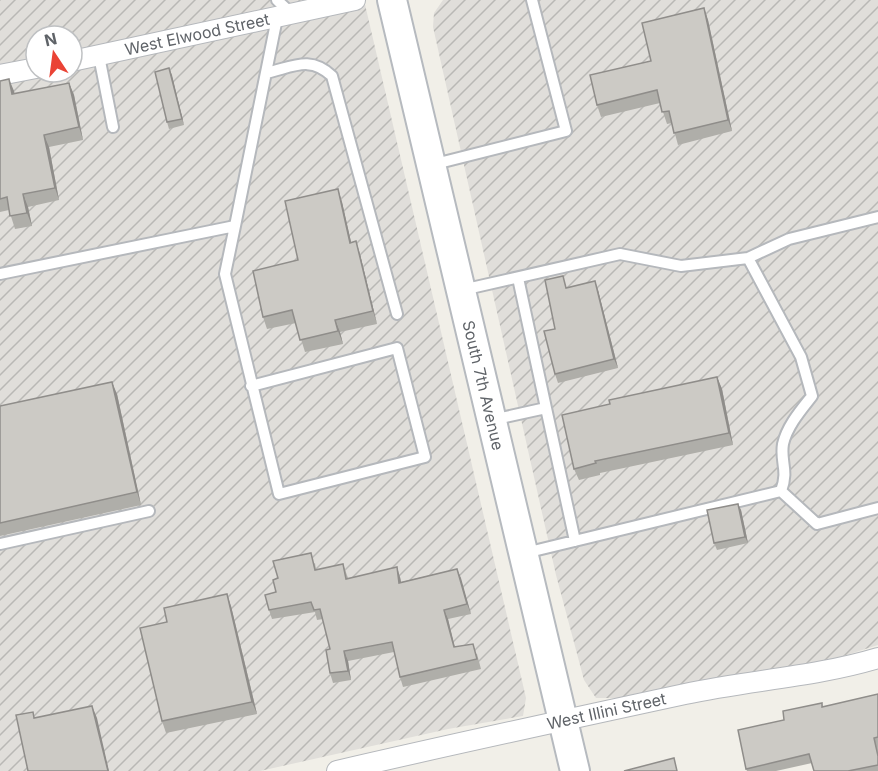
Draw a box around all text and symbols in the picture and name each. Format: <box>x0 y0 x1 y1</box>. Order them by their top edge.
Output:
street label: West Elwood Street <box>123 9 271 59</box>
north arrow <box>24 24 84 84</box>
text: N <box>42 28 59 51</box>
street label: South 7th Avenue <box>458 318 509 452</box>
street label: West Illini Street <box>545 688 668 734</box>

